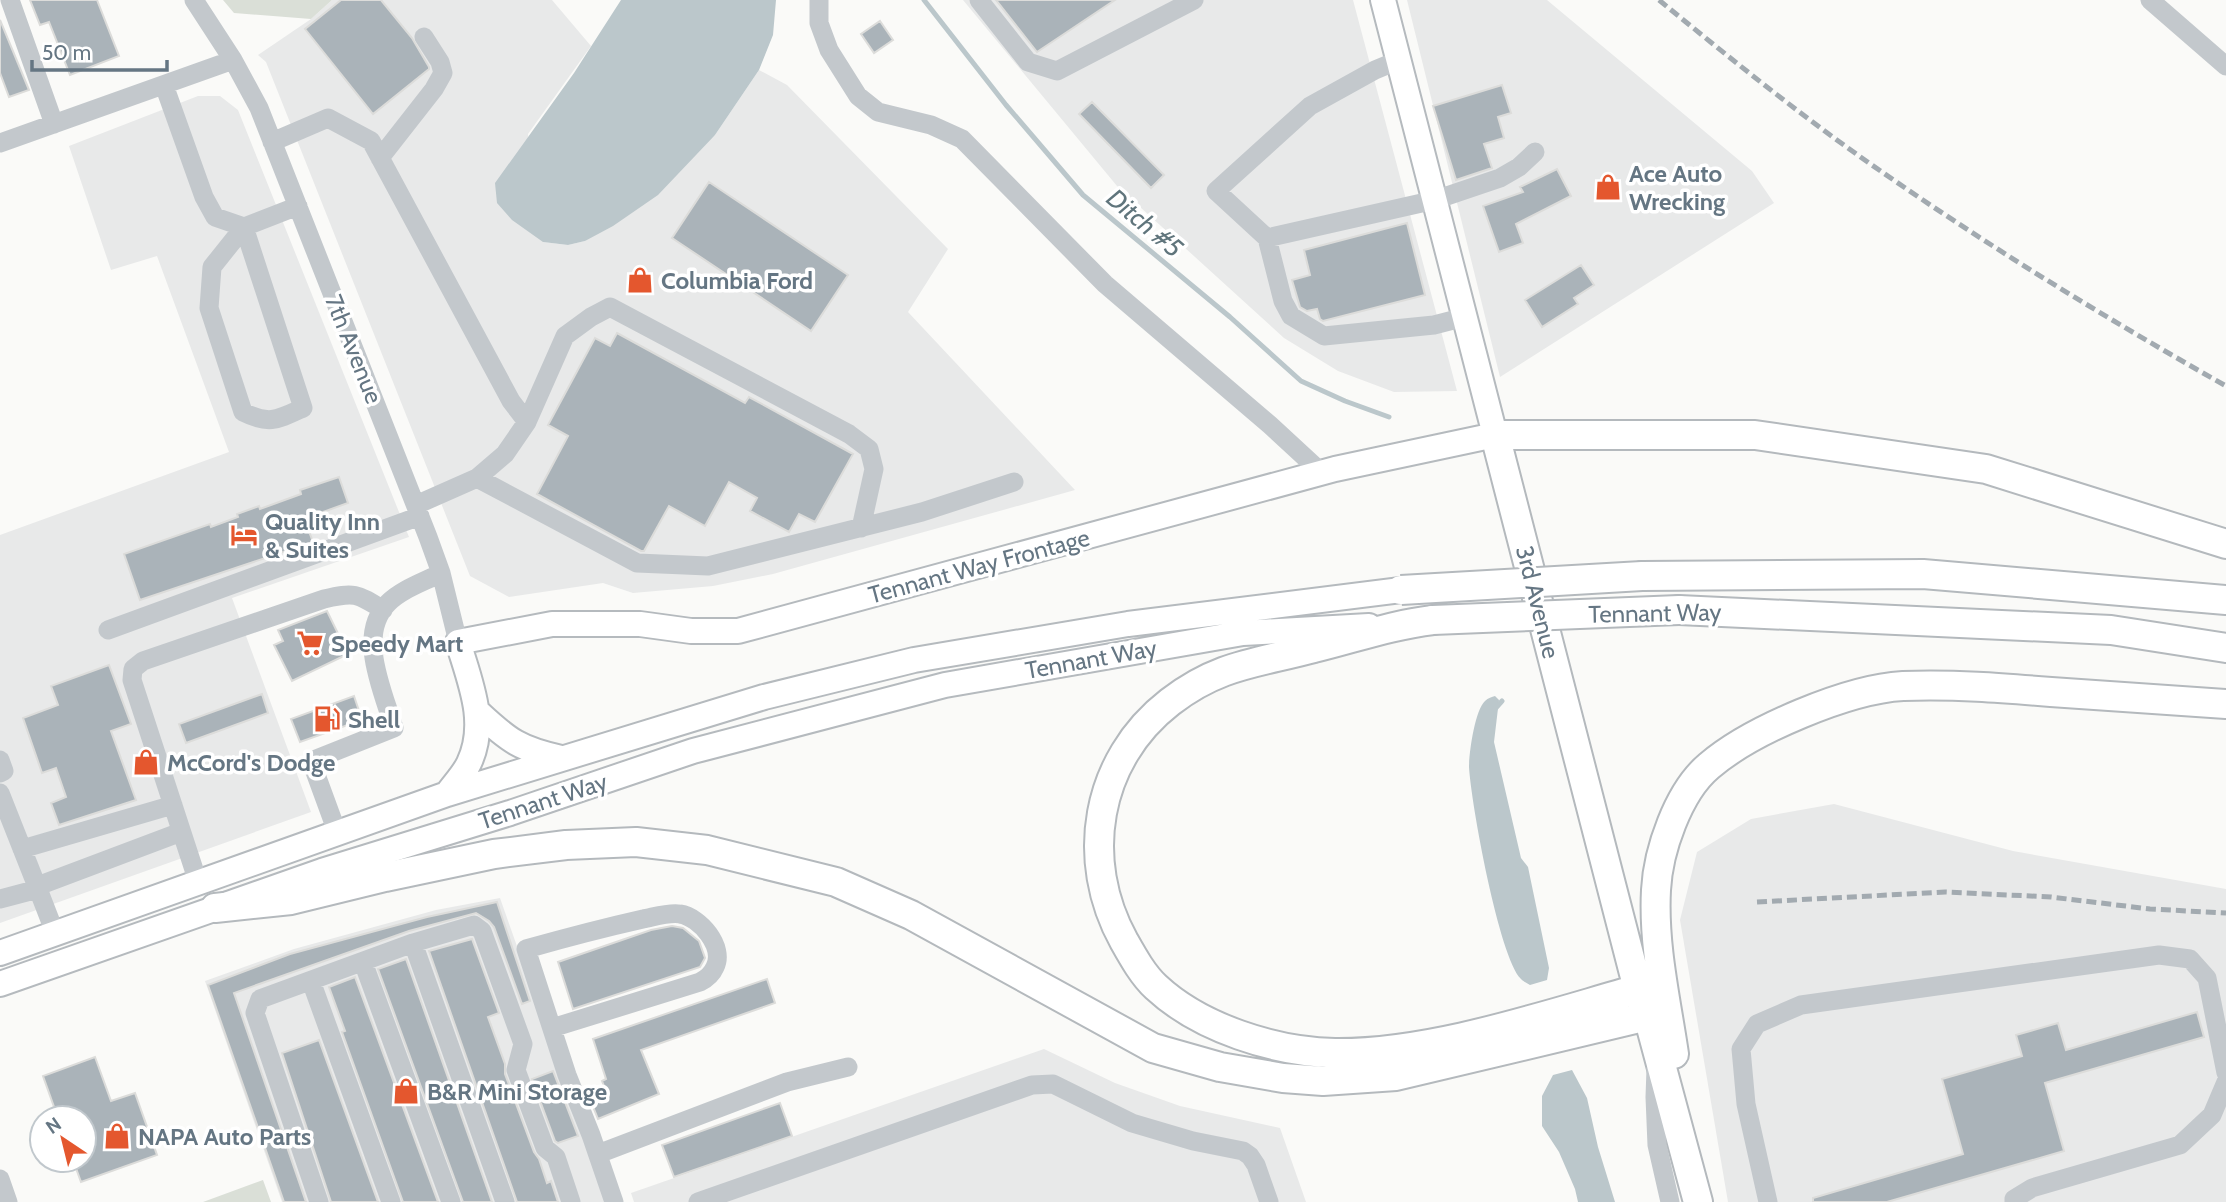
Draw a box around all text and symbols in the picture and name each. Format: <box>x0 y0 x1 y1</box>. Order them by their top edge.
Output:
scale bar <box>32 28 166 72</box>
text: 50 m <box>42 40 91 65</box>
place label: Ace Auto Wrecking <box>1629 159 1725 216</box>
shop icon: Ace Auto Wrecking <box>1593 172 1623 202</box>
water label: Ditch #5 <box>1100 182 1190 264</box>
shop icon: Columbia Ford <box>625 265 655 295</box>
place label: Columbia Ford <box>661 266 813 295</box>
street label: 7th Avenue <box>319 290 389 408</box>
place label: Quality Inn & Suites <box>265 507 380 564</box>
hotel icon: Quality Inn & Suites <box>229 520 259 550</box>
street label: Tennant Way Frontage <box>865 523 1093 609</box>
street label: 3rd Avenue <box>1510 543 1566 661</box>
street label: Tennant Way <box>1588 597 1722 629</box>
supermarket icon: Speedy Mart <box>295 628 325 658</box>
place label: Speedy Mart <box>331 629 463 658</box>
street label: Tennant Way <box>1023 633 1159 685</box>
fuel station icon: Shell <box>312 704 342 734</box>
place label: Shell <box>348 705 400 734</box>
shop icon: McCord's Dodge <box>131 747 161 777</box>
place label: McCord's Dodge <box>167 748 335 777</box>
street label: Tennant Way <box>475 767 611 835</box>
shop icon: B&R Mini Storage <box>391 1076 421 1106</box>
place label: B&R Mini Storage <box>427 1077 607 1106</box>
north arrow <box>28 1104 98 1174</box>
text: N <box>41 1112 66 1139</box>
shop icon: NAPA Auto Parts <box>102 1121 132 1151</box>
place label: NAPA Auto Parts <box>138 1122 311 1151</box>

